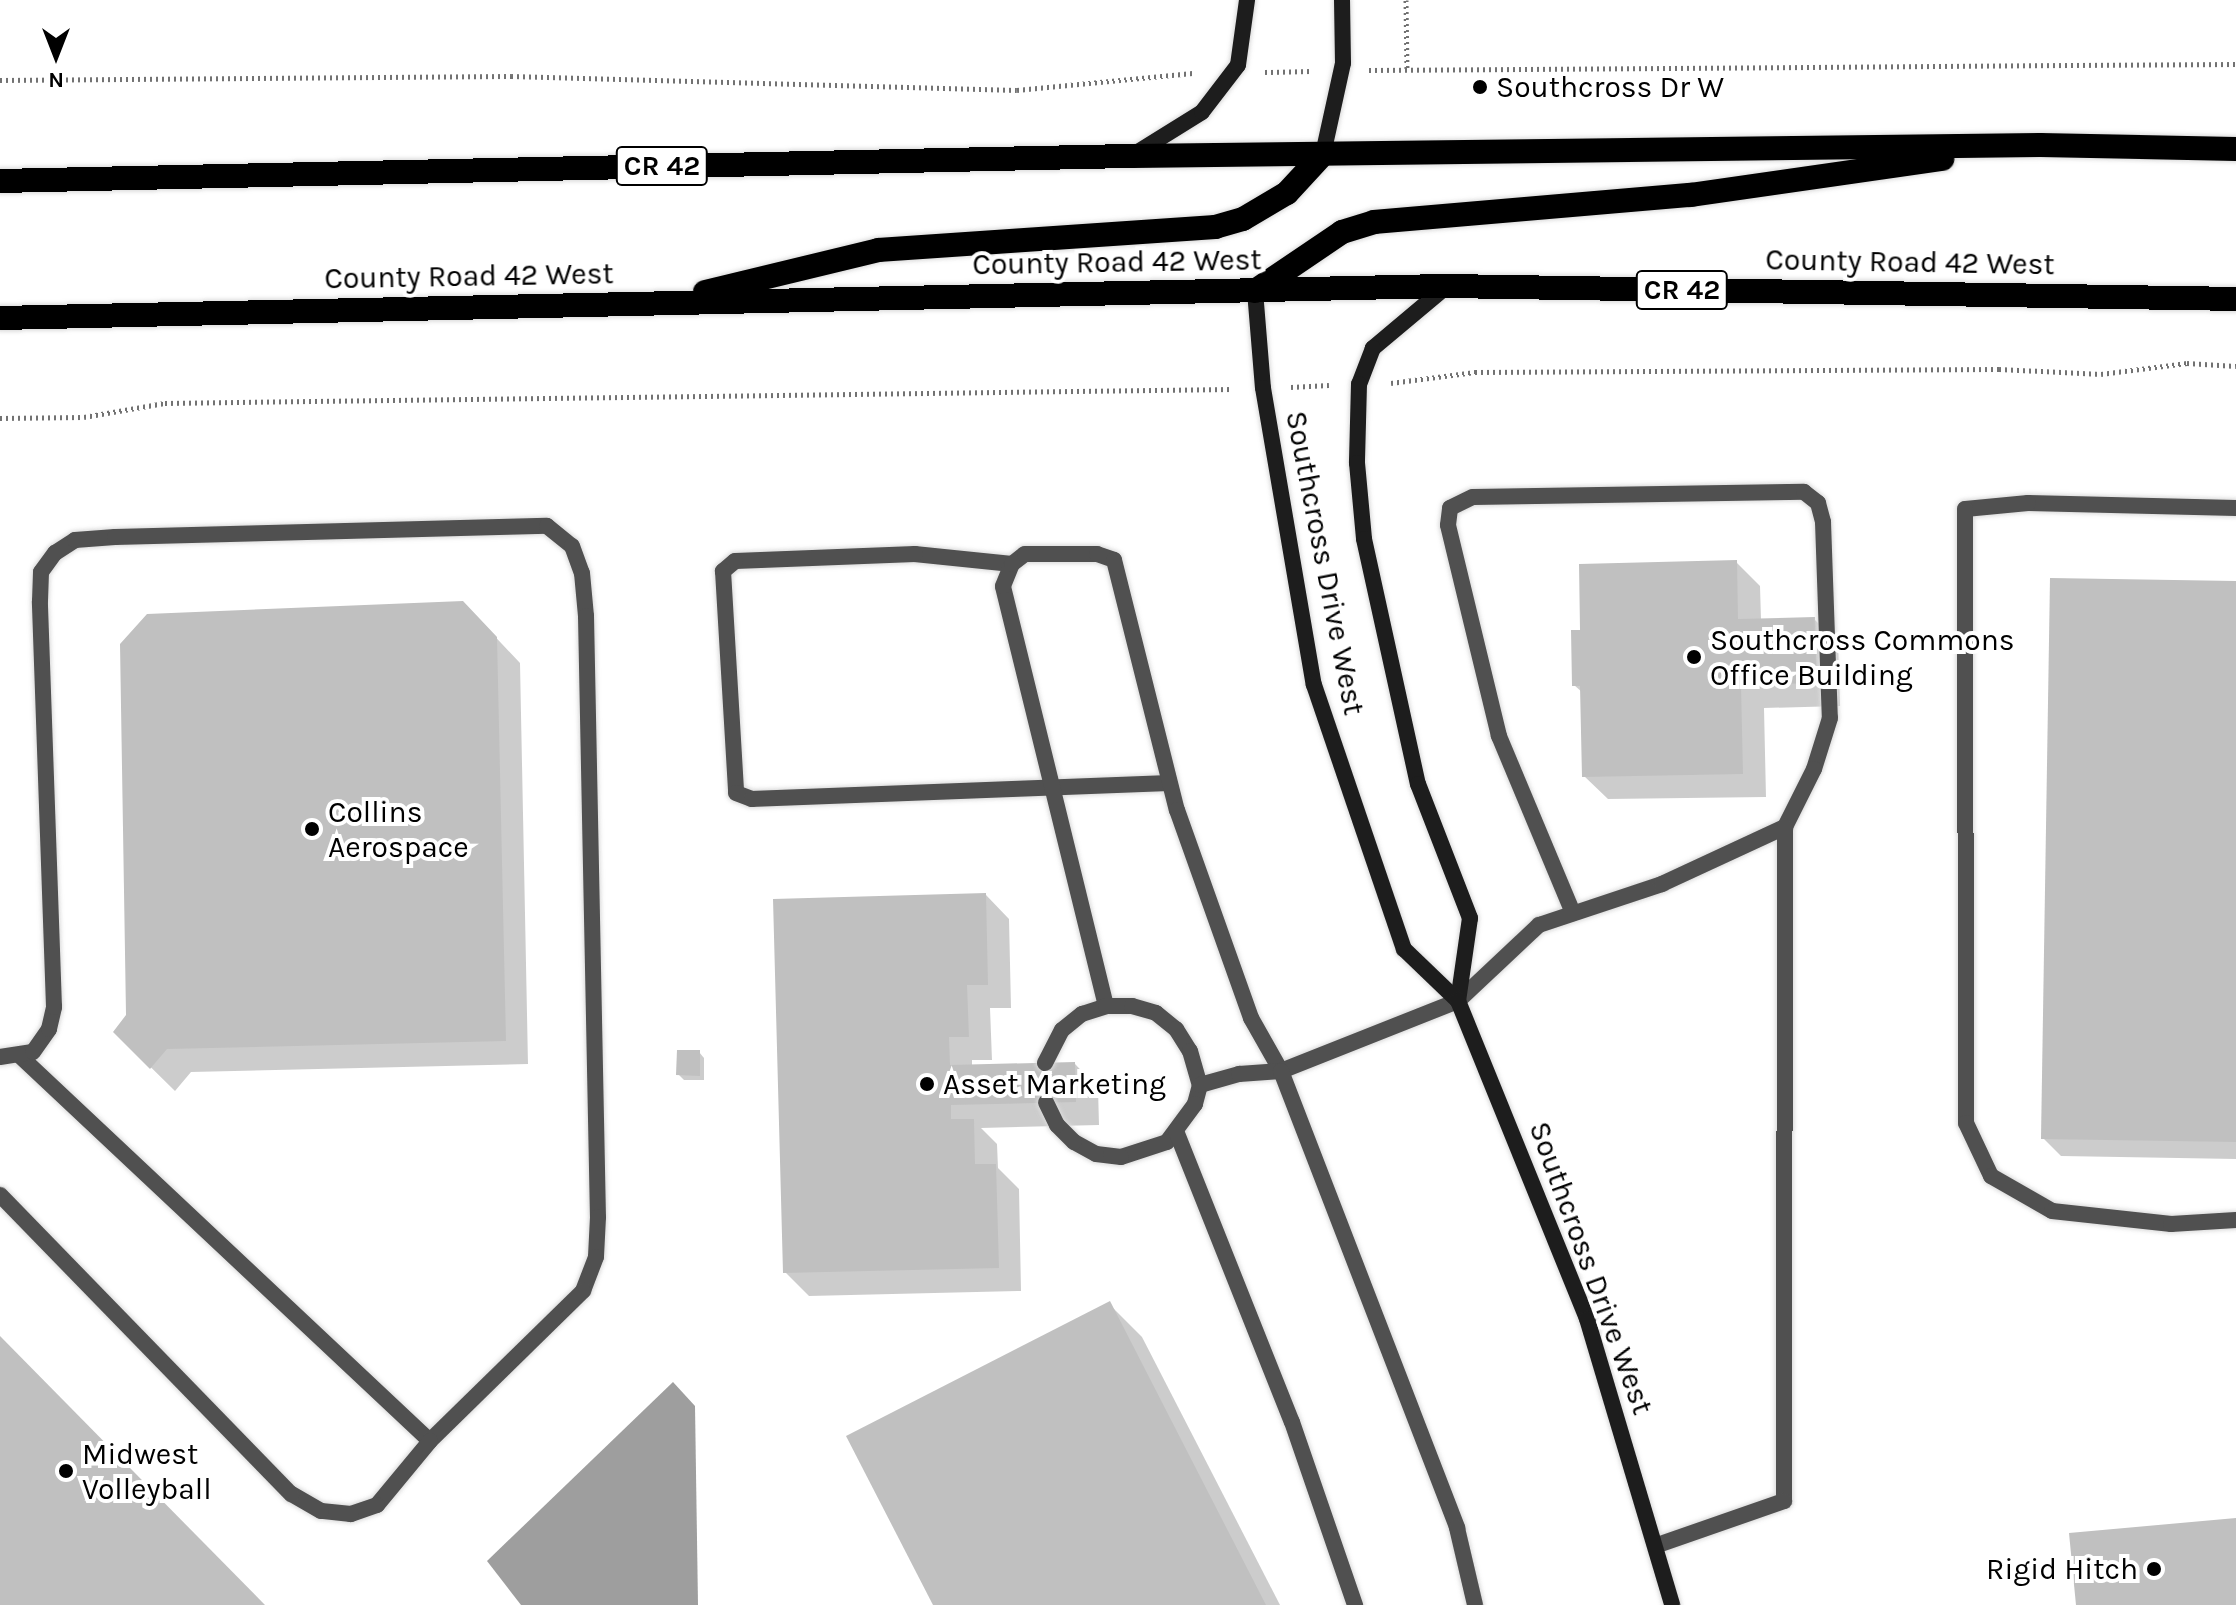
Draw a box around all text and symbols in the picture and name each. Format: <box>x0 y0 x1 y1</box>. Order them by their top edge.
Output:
north arrow <box>16 16 96 96</box>
text: N <box>48 67 64 93</box>
place label: Southcross Dr W <box>1496 69 1724 105</box>
marker: Southcross Dr W <box>1471 78 1489 96</box>
road number: CR 42 <box>614 142 710 190</box>
street label: County Road 42 West <box>972 241 1262 283</box>
street label: County Road 42 West <box>1765 241 2055 283</box>
street label: County Road 42 West <box>324 255 614 297</box>
road number: CR 42 <box>1634 266 1730 314</box>
street label: Southcross Drive West <box>1278 408 1372 718</box>
place label: Southcross Commons Office Building <box>1710 622 2015 692</box>
marker: Southcross Commons Office Building <box>1685 648 1703 666</box>
place label: Collins Aerospace <box>328 794 469 864</box>
marker: Collins Aerospace <box>303 820 321 838</box>
place label: Asset Marketing <box>943 1066 1166 1102</box>
marker: Asset Marketing <box>918 1075 936 1093</box>
street label: Southcross Drive West <box>1521 1117 1661 1419</box>
place label: Midwest Volleyball <box>82 1436 212 1506</box>
marker: Midwest Volleyball <box>57 1462 75 1480</box>
place label: Rigid Hitch <box>1986 1551 2138 1587</box>
marker: Rigid Hitch <box>2145 1560 2163 1578</box>

